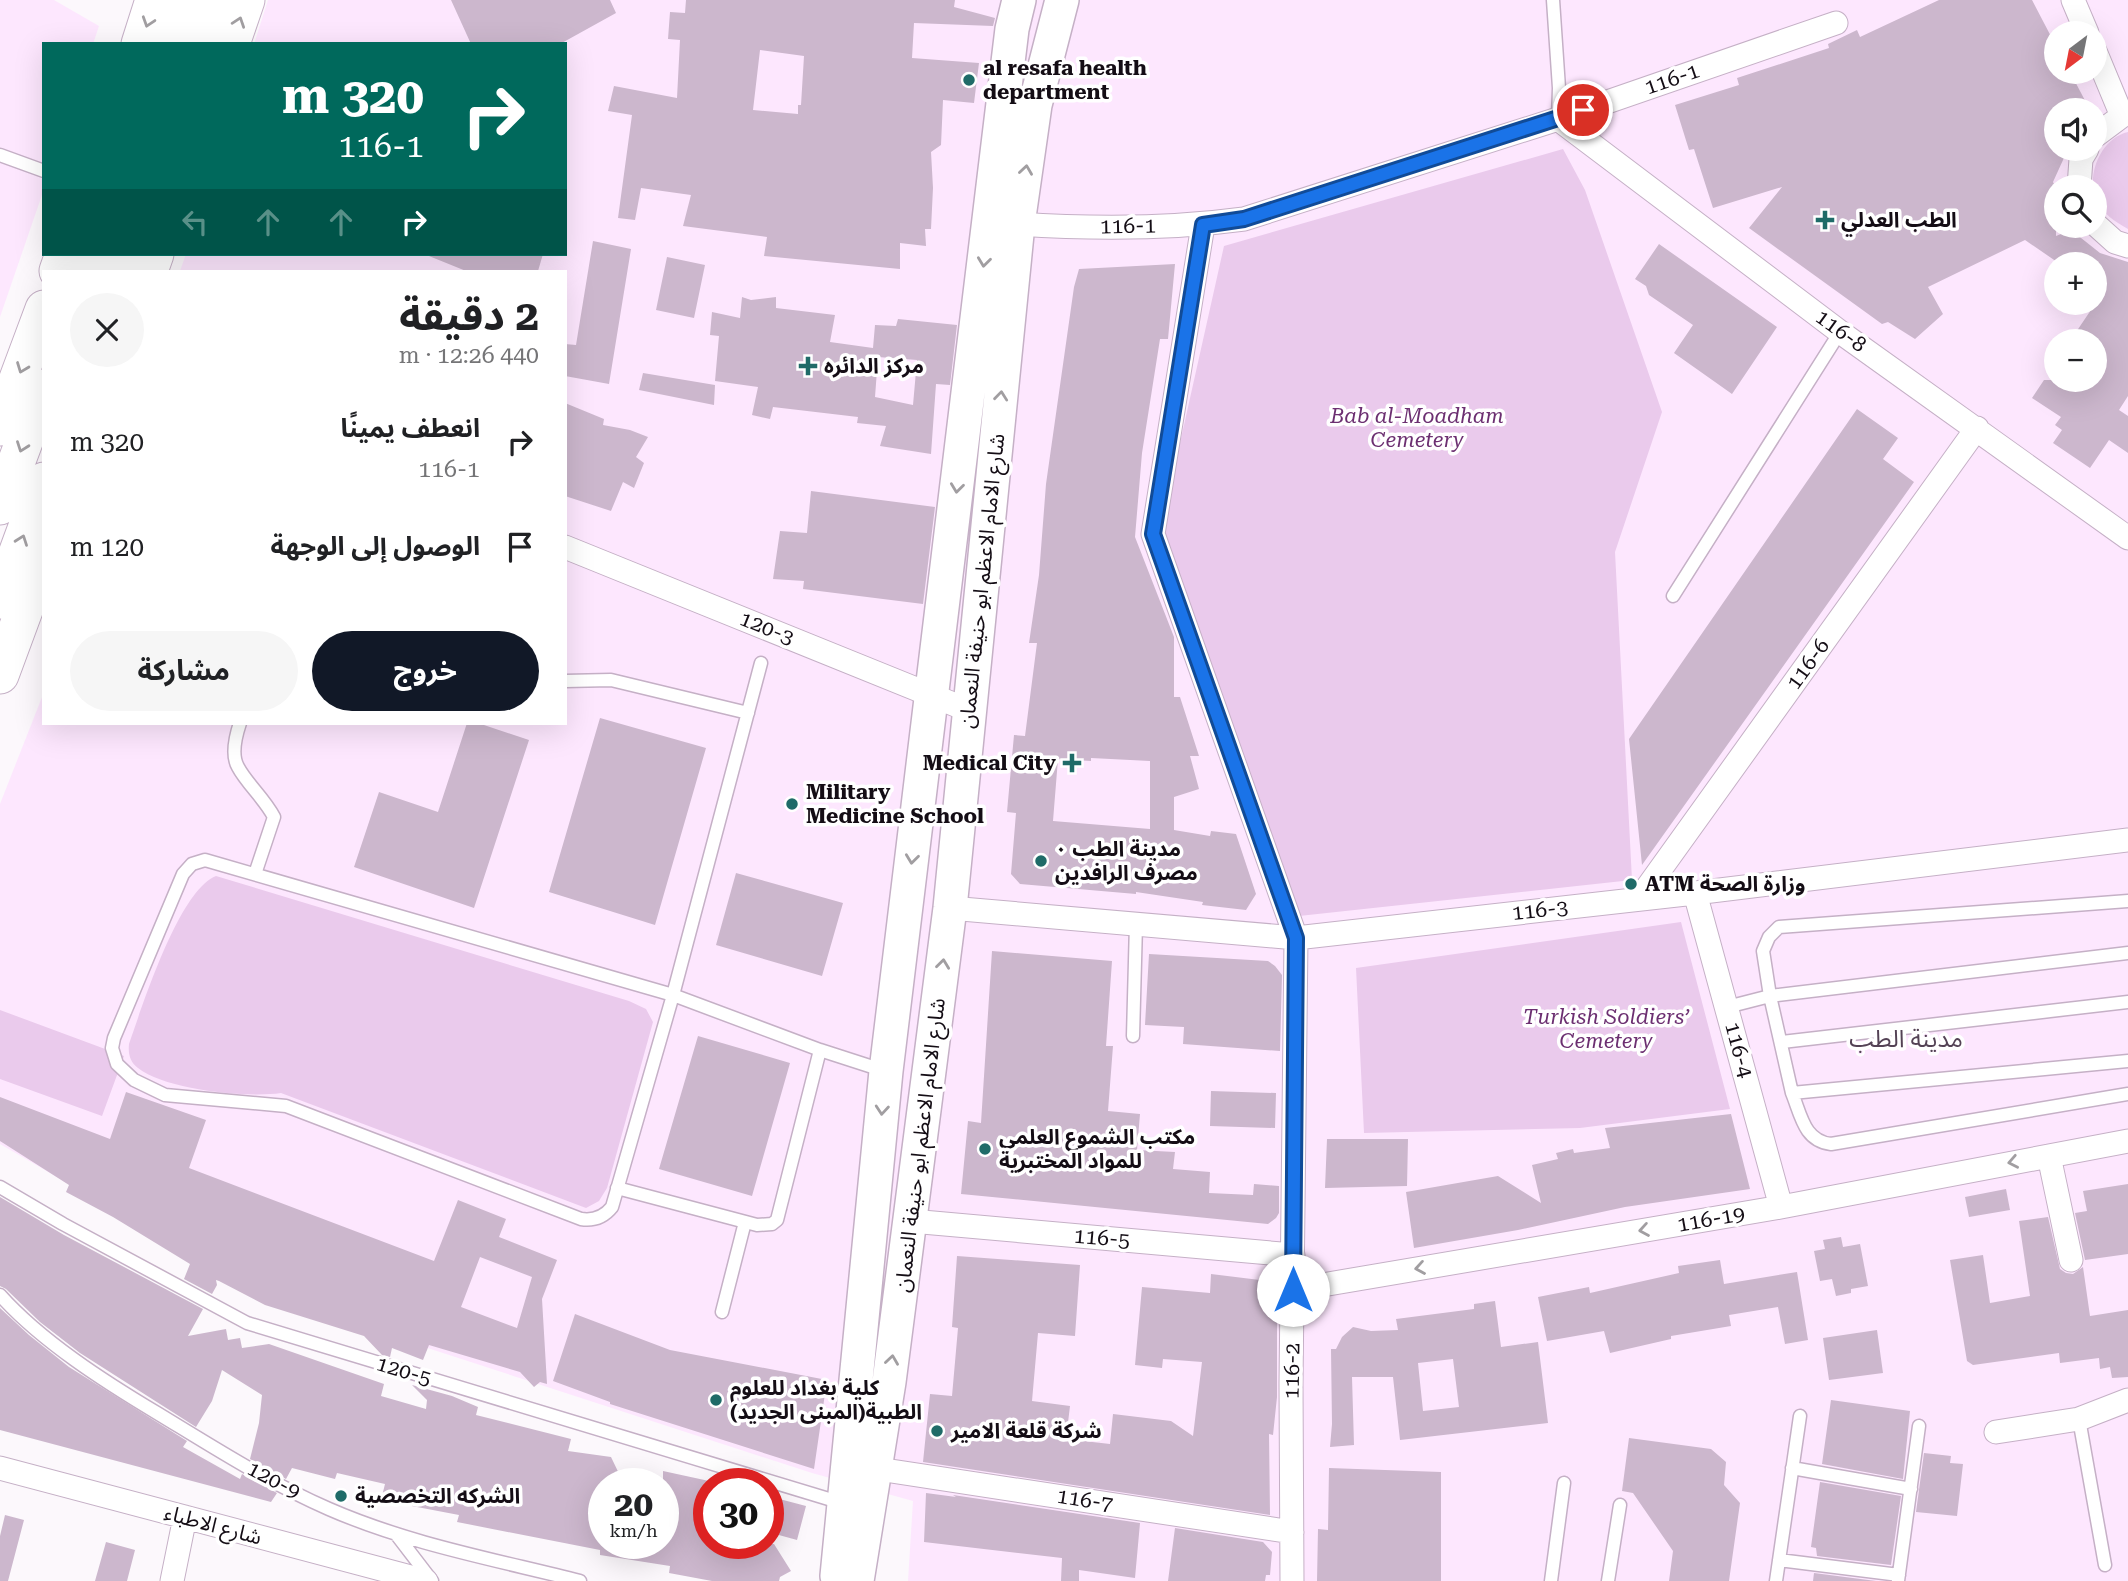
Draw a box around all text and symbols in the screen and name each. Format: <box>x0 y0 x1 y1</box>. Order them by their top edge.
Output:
one-way arrow <box>141 16 156 28</box>
one-way arrow <box>231 16 245 28</box>
north arrow <box>2044 21 2107 84</box>
map controls <box>2044 21 2107 392</box>
place label: al resafa health department <box>983 56 1147 104</box>
street label: 116-1 <box>1641 58 1703 100</box>
text: 320 m <box>282 68 424 125</box>
icon: right <box>448 70 539 161</box>
marker: al resafa health department <box>961 72 977 88</box>
pin <box>1553 80 1613 140</box>
icon: arrive <box>1564 91 1602 129</box>
button: sound <box>2044 98 2107 161</box>
text: 116-1 <box>338 127 424 165</box>
one-way arrow <box>1018 164 1033 176</box>
button: search <box>2044 175 2107 238</box>
icon: left <box>176 203 214 241</box>
icon: ahead <box>249 203 287 241</box>
icon: ahead <box>322 203 360 241</box>
icon: right <box>395 203 433 241</box>
place label: الطب العدلي <box>1841 208 1957 237</box>
marker: الطب العدلي <box>1815 210 1835 230</box>
street label: 116-1 <box>1100 214 1156 238</box>
button: + <box>2044 252 2107 315</box>
one-way arrow <box>977 256 992 268</box>
text: 2 دقيقة <box>399 291 539 340</box>
button: close <box>70 293 144 367</box>
street label: 116-8 <box>1811 305 1871 357</box>
button: − <box>2044 329 2107 392</box>
text: 440 m · 12:26 <box>399 342 539 369</box>
place label: مركز الدائره <box>824 354 924 378</box>
marker: مركز الدائره <box>798 356 818 376</box>
one-way arrow <box>16 361 30 374</box>
one-way arrow <box>993 391 1008 402</box>
park label: Bab al-Moadham Cemetery <box>1329 404 1504 452</box>
text: انعطف يمينًا <box>340 413 480 443</box>
icon: right <box>501 423 539 461</box>
text: 320 m <box>70 427 144 457</box>
street label: شارع الامام الاعظم ابو حنيفة النعمان <box>955 432 1013 730</box>
one-way arrow <box>16 441 30 453</box>
text: 116-1 <box>418 456 480 483</box>
one-way arrow <box>949 482 964 493</box>
icon: arrive <box>501 528 539 566</box>
text: الوصول إلى الوجهة <box>271 531 480 561</box>
text: 120 m <box>70 532 144 562</box>
one-way arrow <box>14 535 28 547</box>
street label: 120-3 <box>736 606 798 650</box>
button: مشاركة <box>70 631 298 711</box>
button: خروج <box>312 631 539 711</box>
street label: 116-6 <box>1782 634 1834 694</box>
place label: Medical City <box>923 751 1056 775</box>
marker: Medical City <box>1062 753 1082 773</box>
place label: Military Medicine School <box>806 780 984 828</box>
marker: Military Medicine School <box>784 796 800 812</box>
place label: مدينة الطب ٠ مصرف الرافدين <box>1055 837 1198 885</box>
marker: مدينة الطب ٠ مصرف الرافدين <box>1033 853 1049 869</box>
one-way arrow <box>904 854 919 865</box>
place label: ATM وزارة الصحة <box>1645 872 1805 896</box>
marker: ATM وزارة الصحة <box>1623 876 1639 892</box>
street label: 116-3 <box>1511 895 1569 925</box>
one-way arrow <box>936 958 951 970</box>
street label: شارع الامام الاعظم ابو حنيفة النعمان <box>890 996 954 1294</box>
park label: Turkish Soldiers’ Cemetery <box>1523 1005 1690 1053</box>
street label: 116-4 <box>1720 1020 1758 1081</box>
district label: مدينة الطب <box>1849 1025 1963 1053</box>
one-way arrow <box>875 1104 890 1115</box>
place label: مكتب الشموع العلمي للمواد المختبرية <box>999 1125 1195 1173</box>
marker: مكتب الشموع العلمي للمواد المختبرية <box>977 1141 993 1157</box>
one-way arrow <box>2007 1154 2019 1169</box>
street label: 116-19 <box>1675 1201 1747 1237</box>
one-way arrow <box>1639 1222 1650 1237</box>
street label: 116-5 <box>1073 1224 1131 1252</box>
position arrow <box>1256 1253 1330 1327</box>
one-way arrow <box>1414 1260 1426 1275</box>
street label: 116-2 <box>1280 1343 1304 1399</box>
street label: 120-5 <box>374 1351 434 1391</box>
one-way arrow <box>885 1354 900 1366</box>
place label: كلية بغداد للعلوم الطبية(المبنى الجديد) <box>730 1376 922 1424</box>
marker: كلية بغداد للعلوم الطبية(المبنى الجديد) <box>708 1392 724 1408</box>
place label: شركة قلعة الامير <box>950 1419 1102 1443</box>
marker: شركة قلعة الامير <box>929 1423 945 1439</box>
street label: 120-9 <box>244 1456 304 1504</box>
speed limit sign: 30 <box>693 1468 784 1559</box>
place label: الشركه التخصصية <box>355 1484 520 1508</box>
text: 20 <box>614 1484 653 1525</box>
street label: 116-7 <box>1055 1484 1115 1516</box>
marker: الشركه التخصصية <box>333 1488 349 1504</box>
street label: شارع الاطباء <box>161 1501 264 1552</box>
text: km/h <box>609 1520 658 1541</box>

